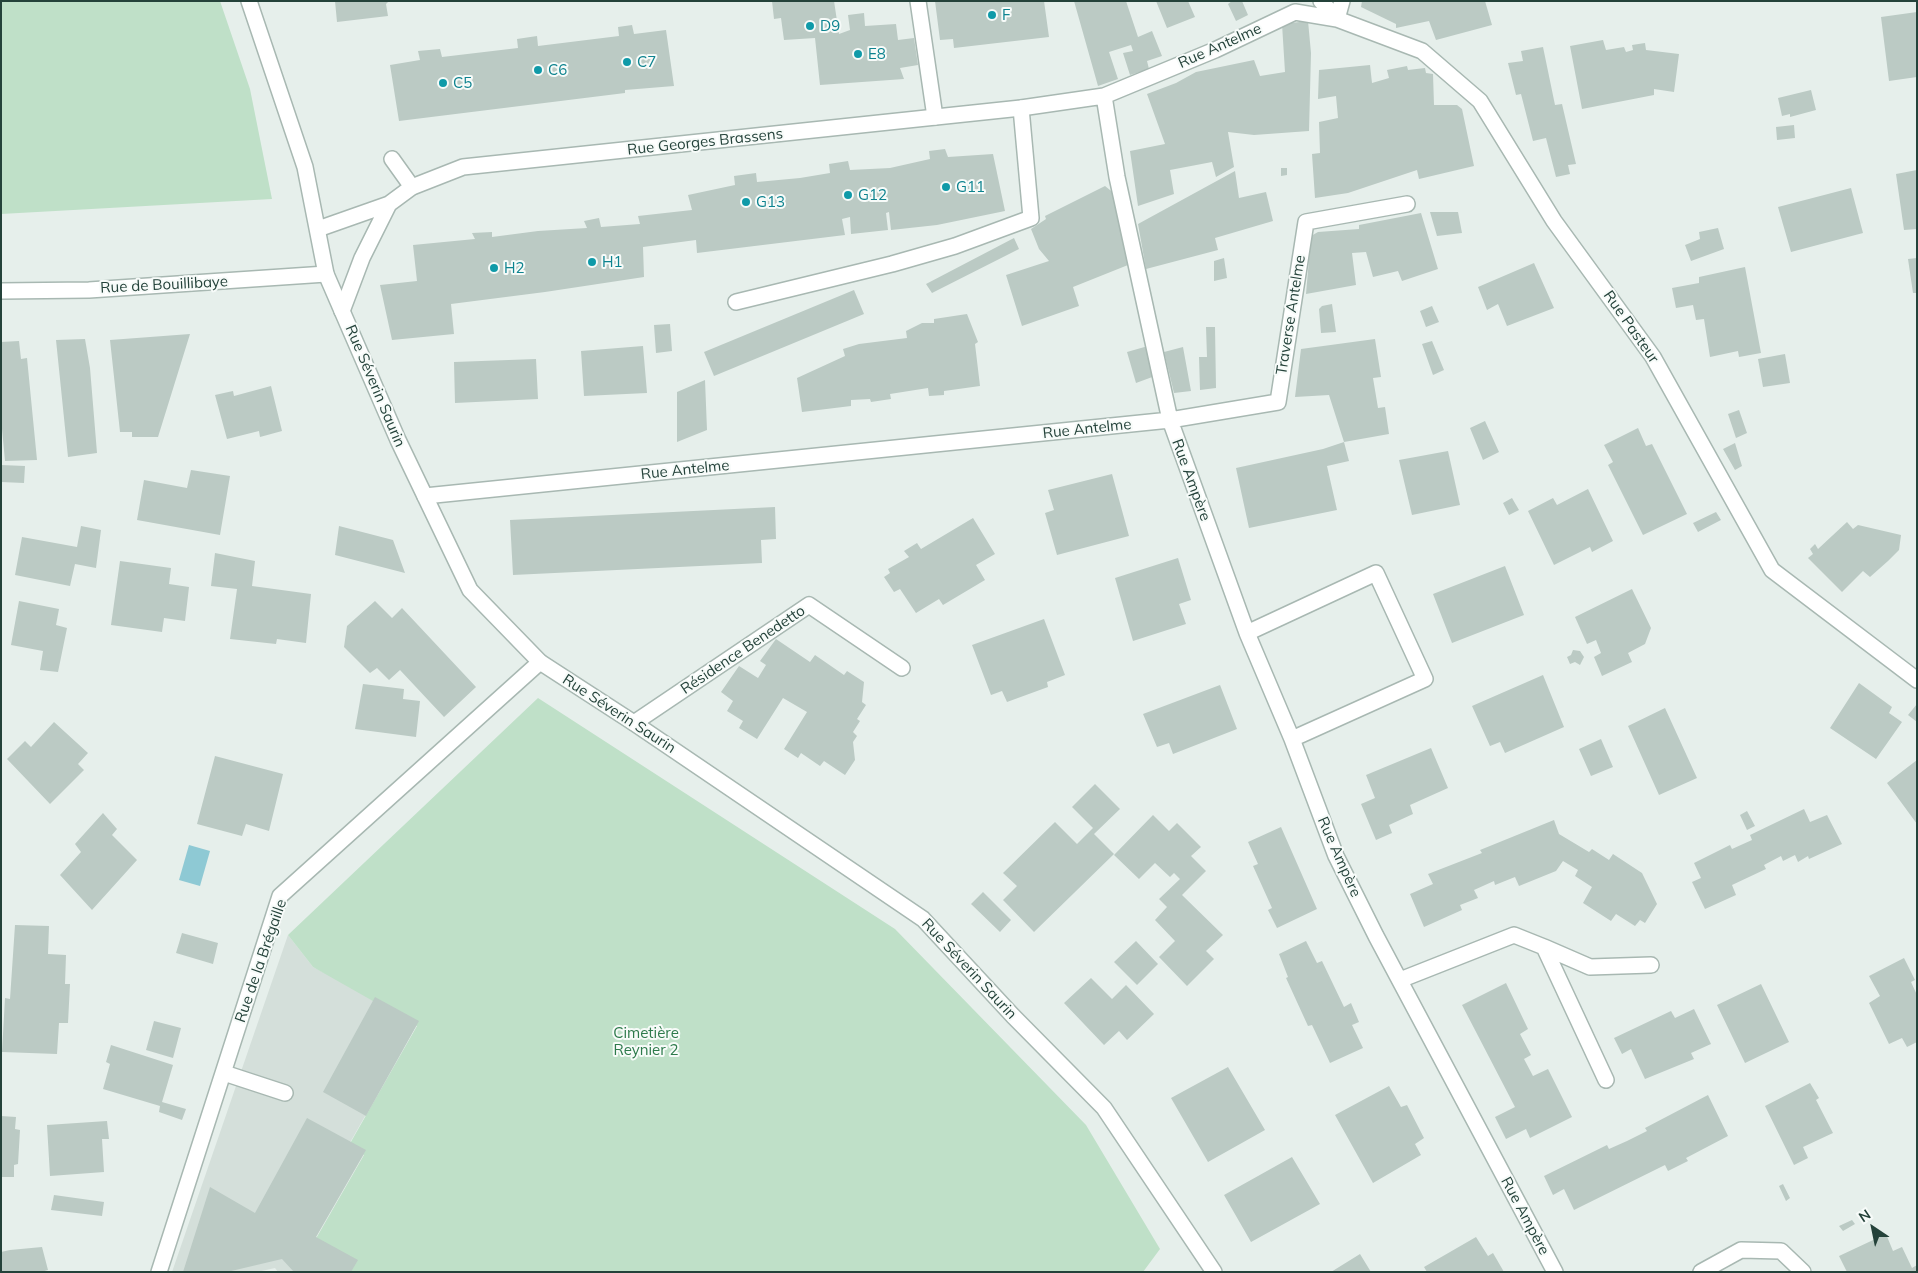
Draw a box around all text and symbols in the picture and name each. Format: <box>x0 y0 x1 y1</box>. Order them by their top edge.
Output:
place label: F <box>1002 6 1010 24</box>
marker: F <box>986 9 998 21</box>
place label: D9 <box>820 17 840 35</box>
marker: D9 <box>804 20 816 32</box>
street label: Rue Antelme <box>1176 20 1264 72</box>
place label: E8 <box>868 45 886 63</box>
marker: E8 <box>852 48 864 60</box>
place label: C7 <box>637 53 656 71</box>
marker: C7 <box>621 56 633 68</box>
place label: C6 <box>548 61 567 79</box>
marker: C6 <box>532 64 544 76</box>
place label: C5 <box>453 74 472 92</box>
marker: C5 <box>437 77 449 89</box>
street label: Rue Georges Brassens <box>626 125 784 159</box>
place label: G11 <box>956 178 985 196</box>
marker: G11 <box>940 181 952 193</box>
place label: G12 <box>858 186 887 204</box>
marker: G12 <box>842 189 854 201</box>
place label: G13 <box>756 193 785 211</box>
marker: G13 <box>740 196 752 208</box>
place label: H1 <box>602 253 622 271</box>
street label: Traverse Antelme <box>1273 254 1309 376</box>
marker: H1 <box>586 256 598 268</box>
place label: H2 <box>504 259 524 277</box>
marker: H2 <box>488 262 500 274</box>
street label: Rue de Bouillibaye <box>100 273 228 297</box>
street label: Rue Pasteur <box>1599 287 1663 367</box>
street label: Rue Séverin Saurin <box>341 322 409 450</box>
street label: Rue Antelme <box>1042 415 1132 443</box>
street label: Rue Ampère <box>1168 437 1214 523</box>
street label: Rue Antelme <box>640 456 730 484</box>
street label: Résidence Benedetto <box>677 602 809 698</box>
street label: Rue Séverin Saurin <box>559 671 679 757</box>
street label: Rue Ampère <box>1313 814 1365 900</box>
street label: Rue de la Brégaille <box>231 897 291 1025</box>
street label: Rue Séverin Saurin <box>918 915 1020 1023</box>
park label: Cimetière Reynier 2 <box>613 1024 679 1059</box>
street label: Rue Ampère <box>1497 1174 1553 1258</box>
north arrow <box>1848 1203 1898 1253</box>
text: N <box>1855 1205 1874 1226</box>

